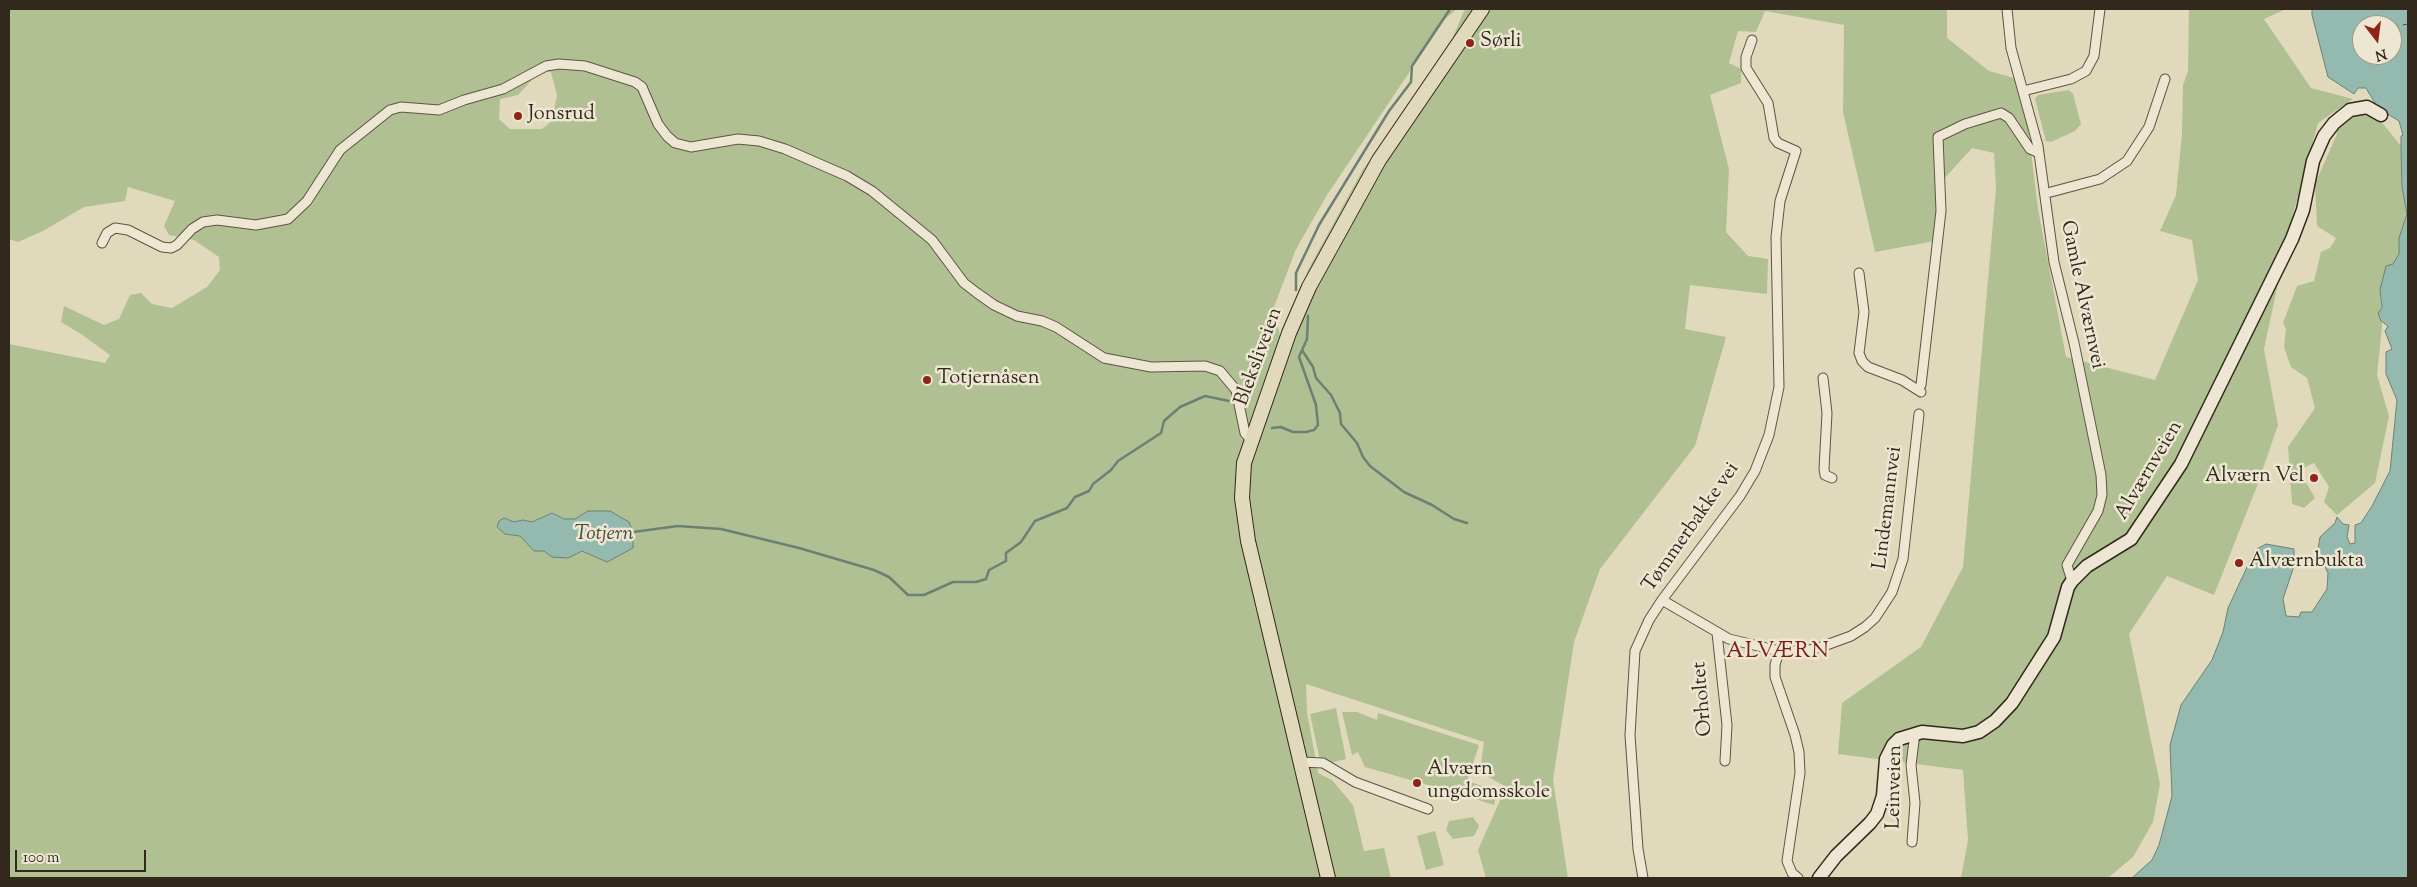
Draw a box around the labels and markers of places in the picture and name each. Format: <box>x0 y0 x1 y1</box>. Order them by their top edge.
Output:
place label: Sørli <box>1480 31 1522 55</box>
marker: Sørli <box>1464 37 1476 49</box>
place label: Jonsrud <box>528 104 595 128</box>
marker: Jonsrud <box>512 110 524 122</box>
place label: Totjernåsen <box>937 368 1039 392</box>
marker: Totjernåsen <box>921 374 933 386</box>
place label: Alværn Vel <box>2205 466 2304 490</box>
marker: Alværn Vel <box>2308 472 2320 484</box>
place label: Alværnbukta <box>2249 551 2364 575</box>
marker: Alværnbukta <box>2233 557 2245 569</box>
place label: Alværn ungdomsskole <box>1427 759 1550 806</box>
marker: Alværn ungdomsskole <box>1411 777 1423 789</box>

